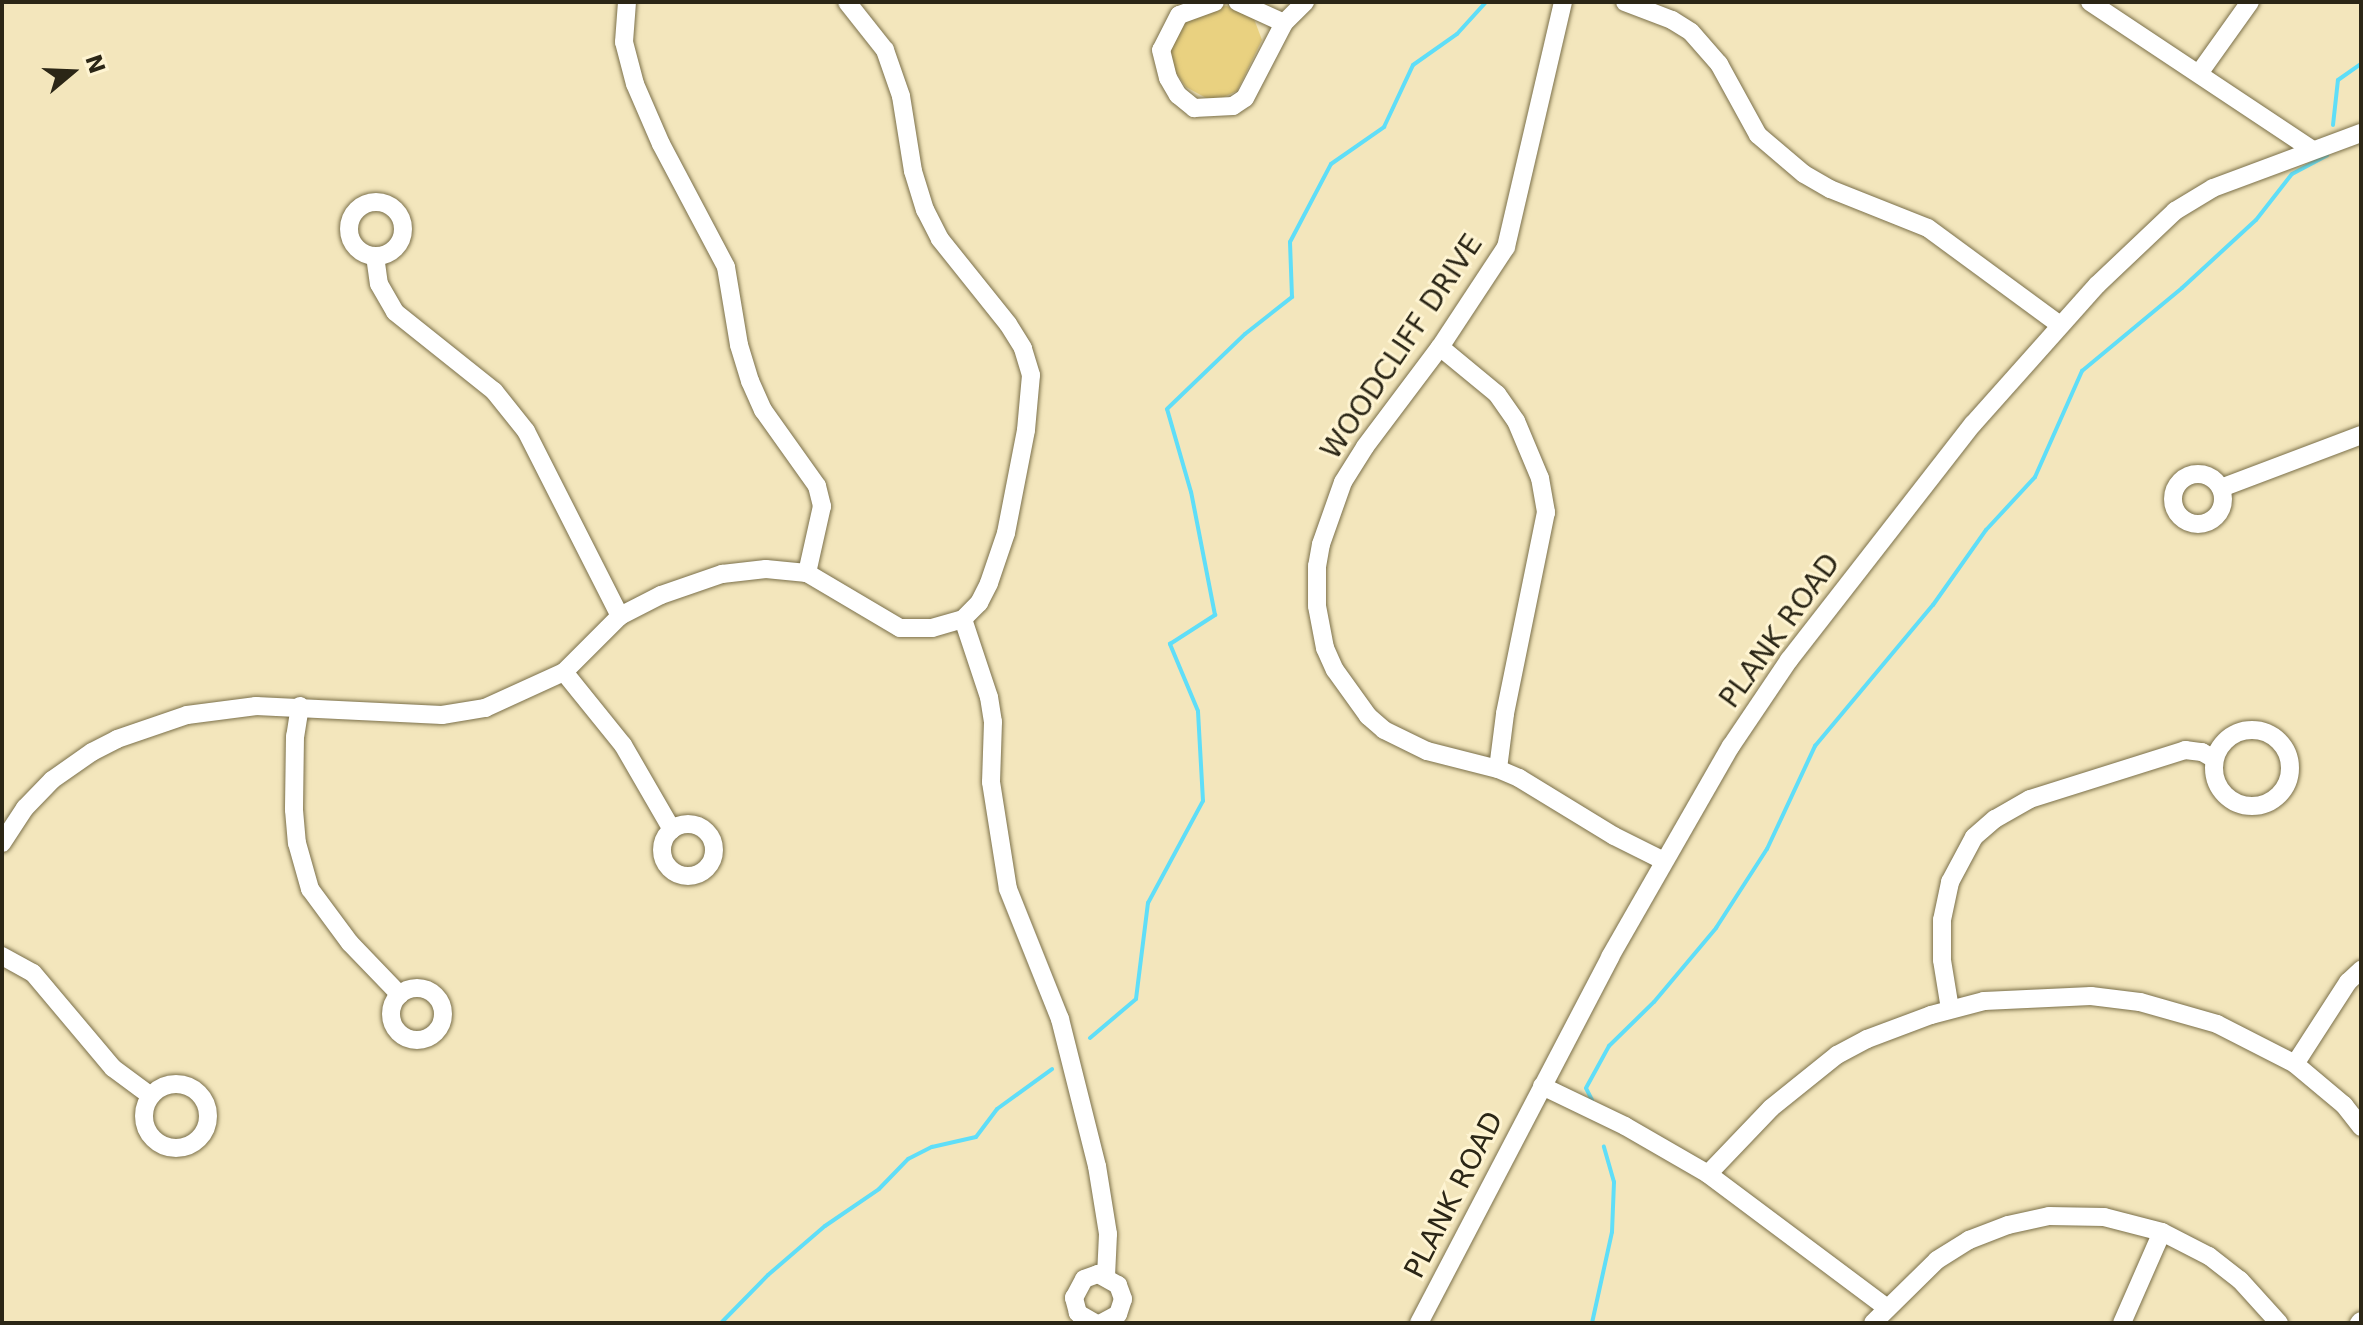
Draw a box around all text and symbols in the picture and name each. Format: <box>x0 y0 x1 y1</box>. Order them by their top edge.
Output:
north arrow <box>32 32 112 112</box>
text: N <box>80 51 110 77</box>
street label: WOODCLIFF DRIVE <box>1314 228 1490 466</box>
street label: PLANK ROAD <box>1713 547 1847 715</box>
street label: PLANK ROAD <box>1398 1106 1510 1284</box>

